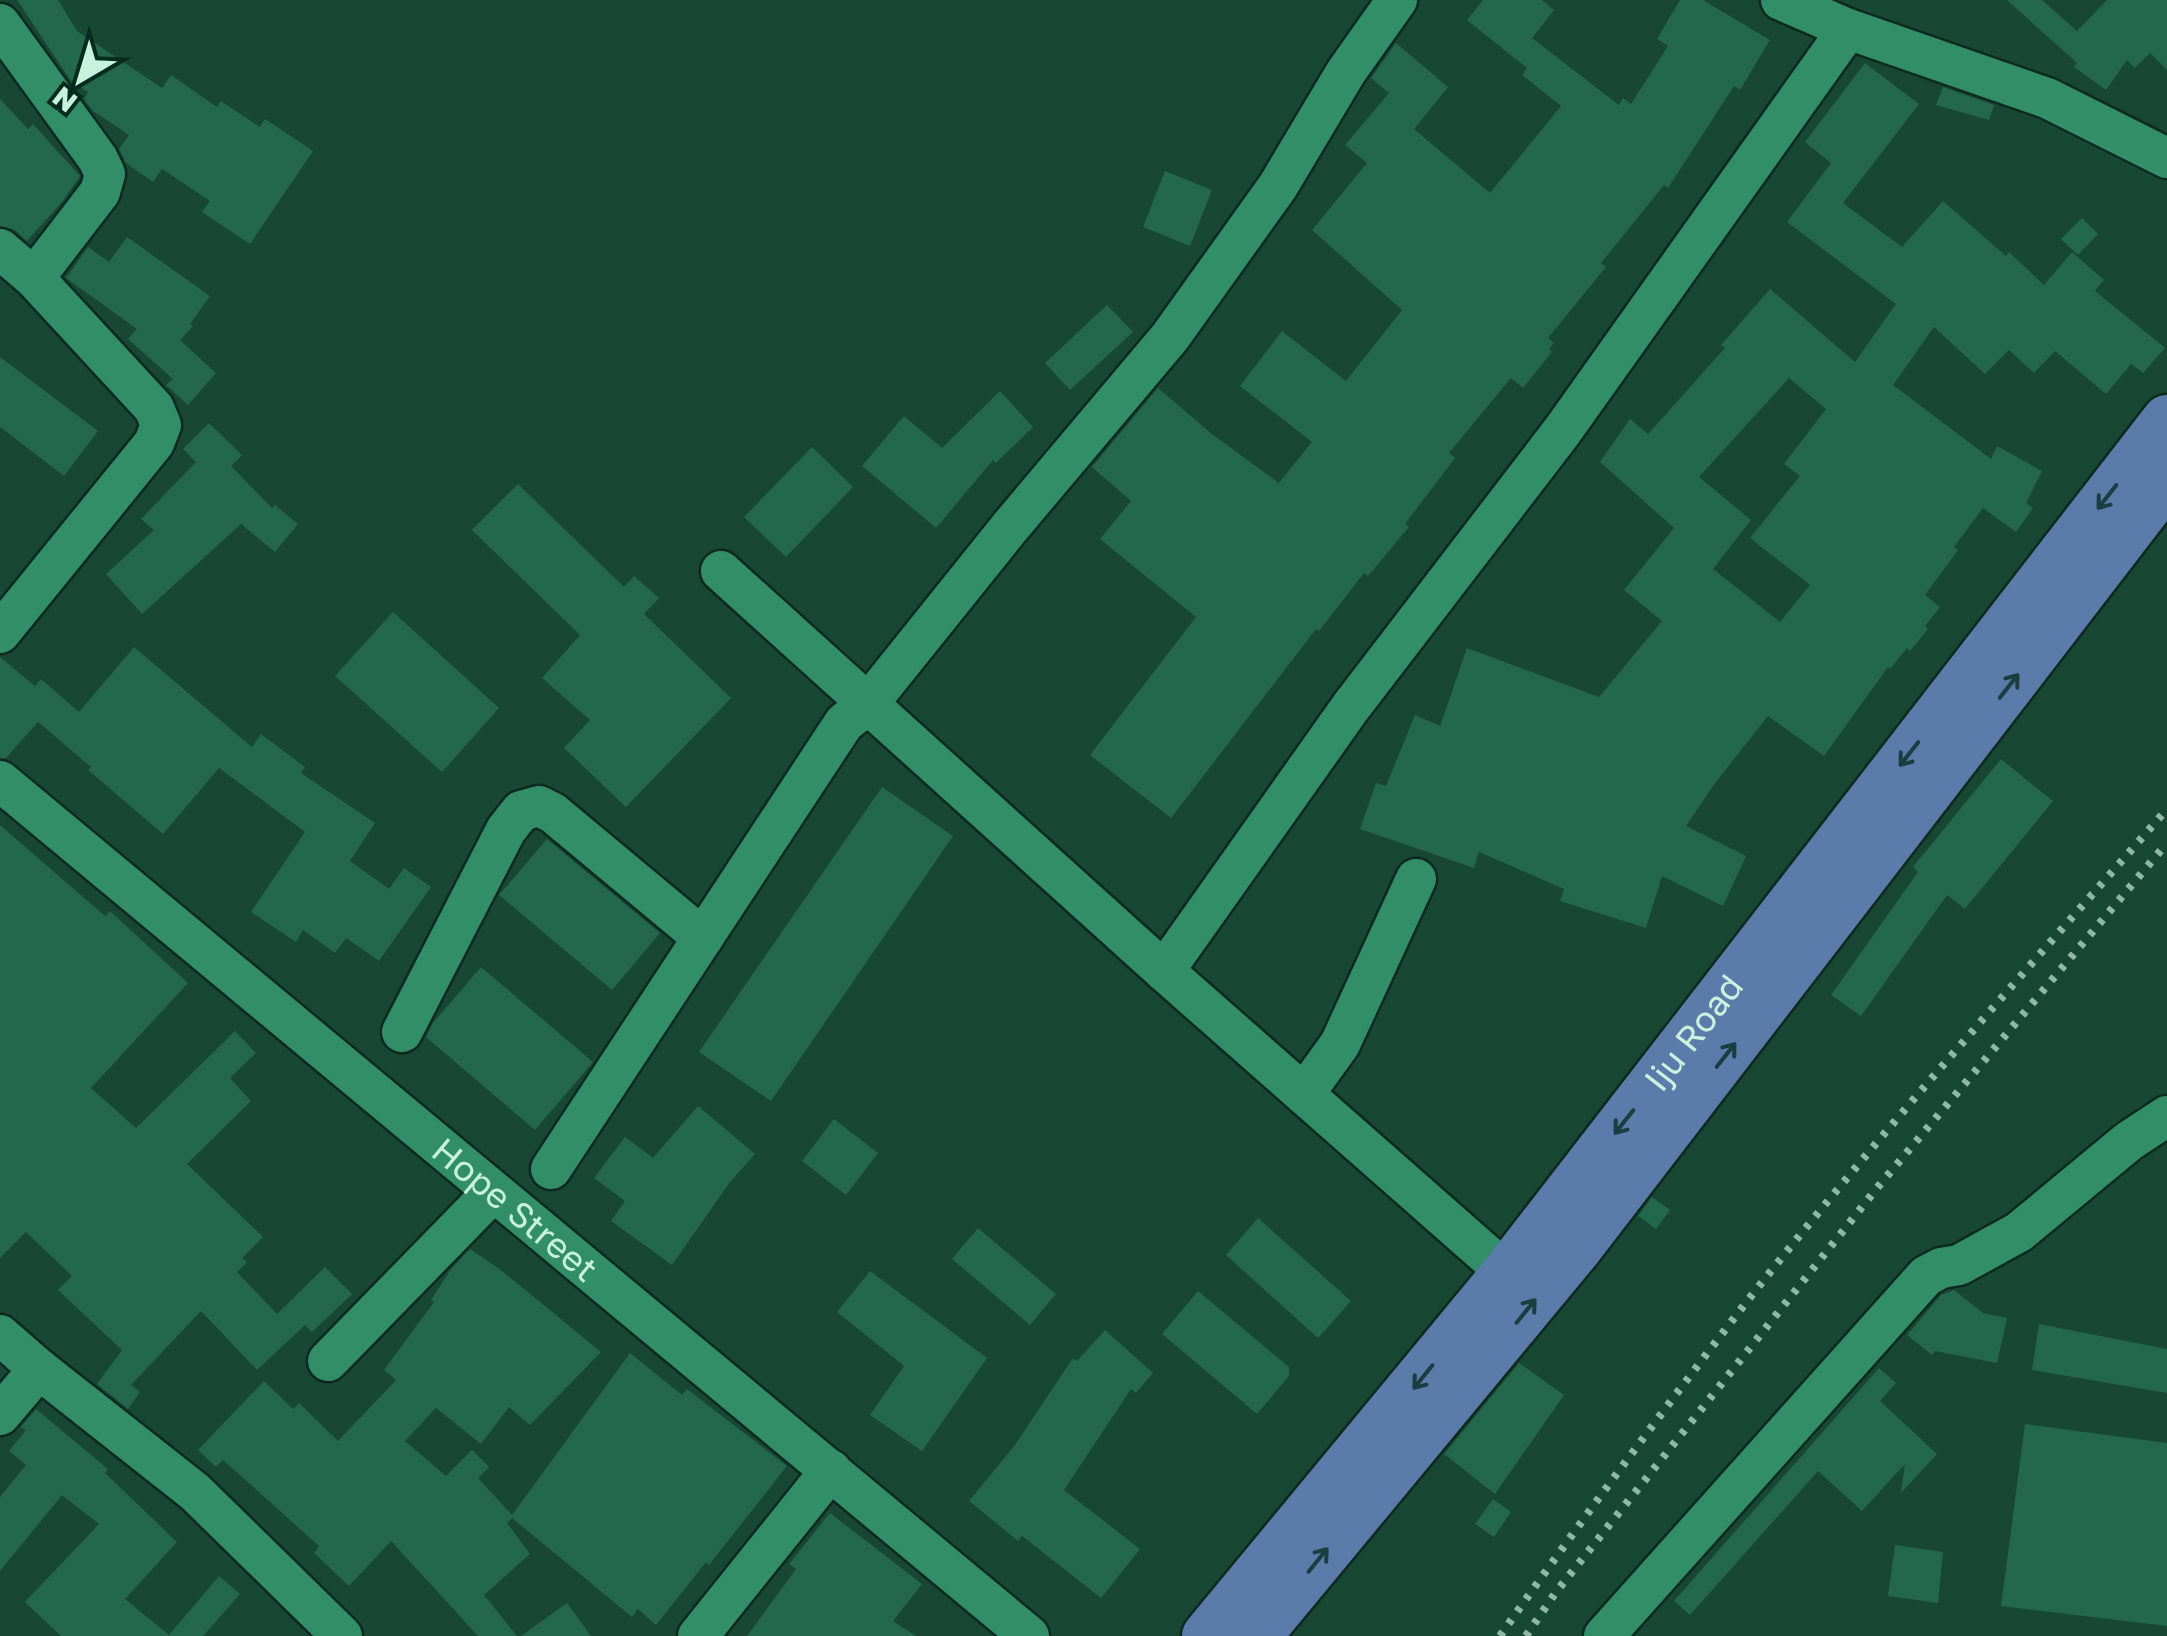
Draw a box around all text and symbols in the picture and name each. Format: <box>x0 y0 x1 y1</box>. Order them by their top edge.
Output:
north arrow <box>30 30 130 130</box>
text: N <box>46 81 83 120</box>
one-way arrow <box>2097 483 2118 510</box>
one-way arrow <box>1998 673 2019 700</box>
one-way arrow <box>1898 740 1919 767</box>
street label: Iju Road <box>1635 966 1751 1099</box>
one-way arrow <box>1715 1042 1736 1069</box>
one-way arrow <box>1614 1108 1635 1135</box>
street label: Hope Street <box>424 1129 606 1290</box>
one-way arrow <box>1515 1298 1537 1324</box>
one-way arrow <box>1412 1363 1434 1389</box>
one-way arrow <box>1307 1548 1329 1574</box>

